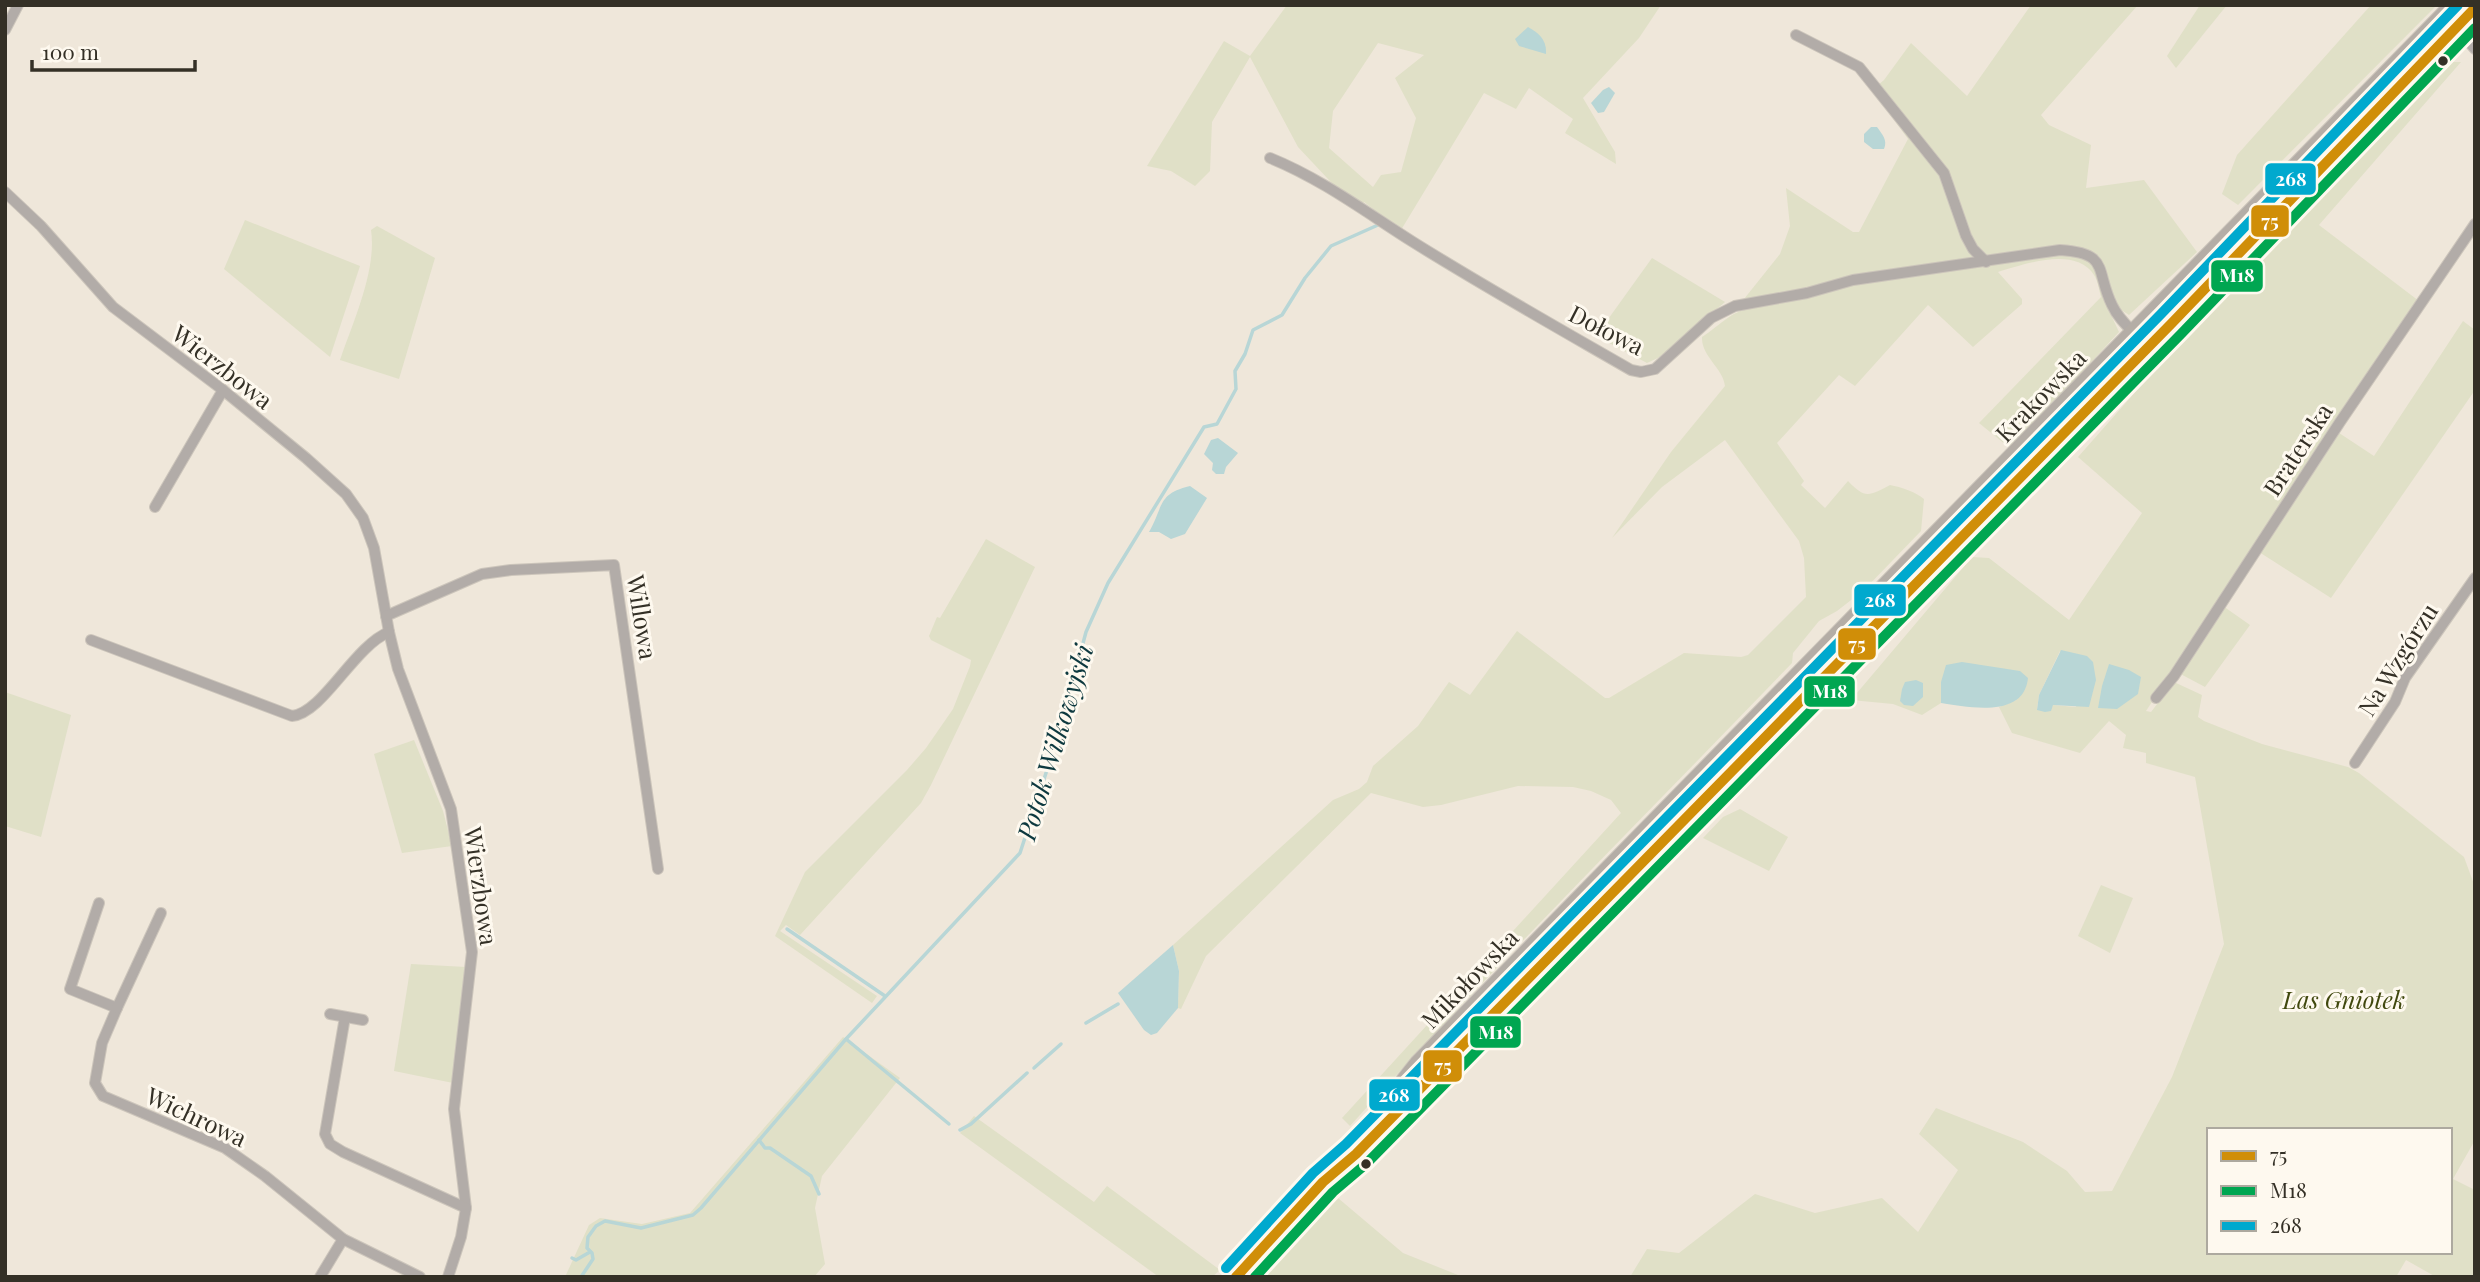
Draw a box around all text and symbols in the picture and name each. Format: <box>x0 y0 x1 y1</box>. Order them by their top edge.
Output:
scale bar <box>32 28 194 72</box>
text: 100 m <box>42 37 99 65</box>
unlabelled marker <box>2436 54 2450 68</box>
line badge: 268 <box>2264 162 2317 196</box>
text: 268 <box>2275 165 2307 191</box>
line badge: 75 <box>2250 204 2290 238</box>
text: 75 <box>2261 207 2279 233</box>
line badge: M18 <box>2210 259 2264 293</box>
text: M18 <box>2219 261 2255 287</box>
street label: Dołowa <box>1564 297 1650 361</box>
street label: Wierzbowa <box>165 316 280 415</box>
street label: Krakowska <box>1988 341 2092 448</box>
street label: Braterska <box>2255 396 2339 502</box>
street label: Willowa <box>620 572 665 661</box>
line badge: 268 <box>1853 583 1907 617</box>
text: 268 <box>1864 586 1896 612</box>
street label: Na Wzgórzu <box>2350 597 2444 721</box>
line badge: 75 <box>1837 627 1877 661</box>
text: 75 <box>1848 630 1866 656</box>
water label: Potok Wilkowyjski <box>1007 639 1101 845</box>
line badge: M18 <box>1803 675 1856 708</box>
text: M18 <box>1812 677 1848 703</box>
street label: Wierzbowa <box>458 824 506 947</box>
street label: Mikołowska <box>1413 921 1525 1035</box>
park label: Las Gniotek <box>2282 983 2405 1015</box>
line badge: M18 <box>1469 1015 1522 1049</box>
text: M18 <box>1478 1018 1514 1044</box>
line badge: 75 <box>1422 1049 1463 1083</box>
text: 75 <box>1434 1052 1452 1078</box>
street label: Wichrowa <box>141 1078 252 1153</box>
line badge: 268 <box>1368 1078 1421 1112</box>
text: 268 <box>1378 1081 1410 1107</box>
legend <box>2207 1128 2452 1254</box>
text: 75 <box>2270 1140 2287 1168</box>
unlabelled marker <box>1359 1157 1373 1171</box>
text: M18 <box>2270 1175 2307 1203</box>
text: 268 <box>2270 1210 2302 1238</box>

